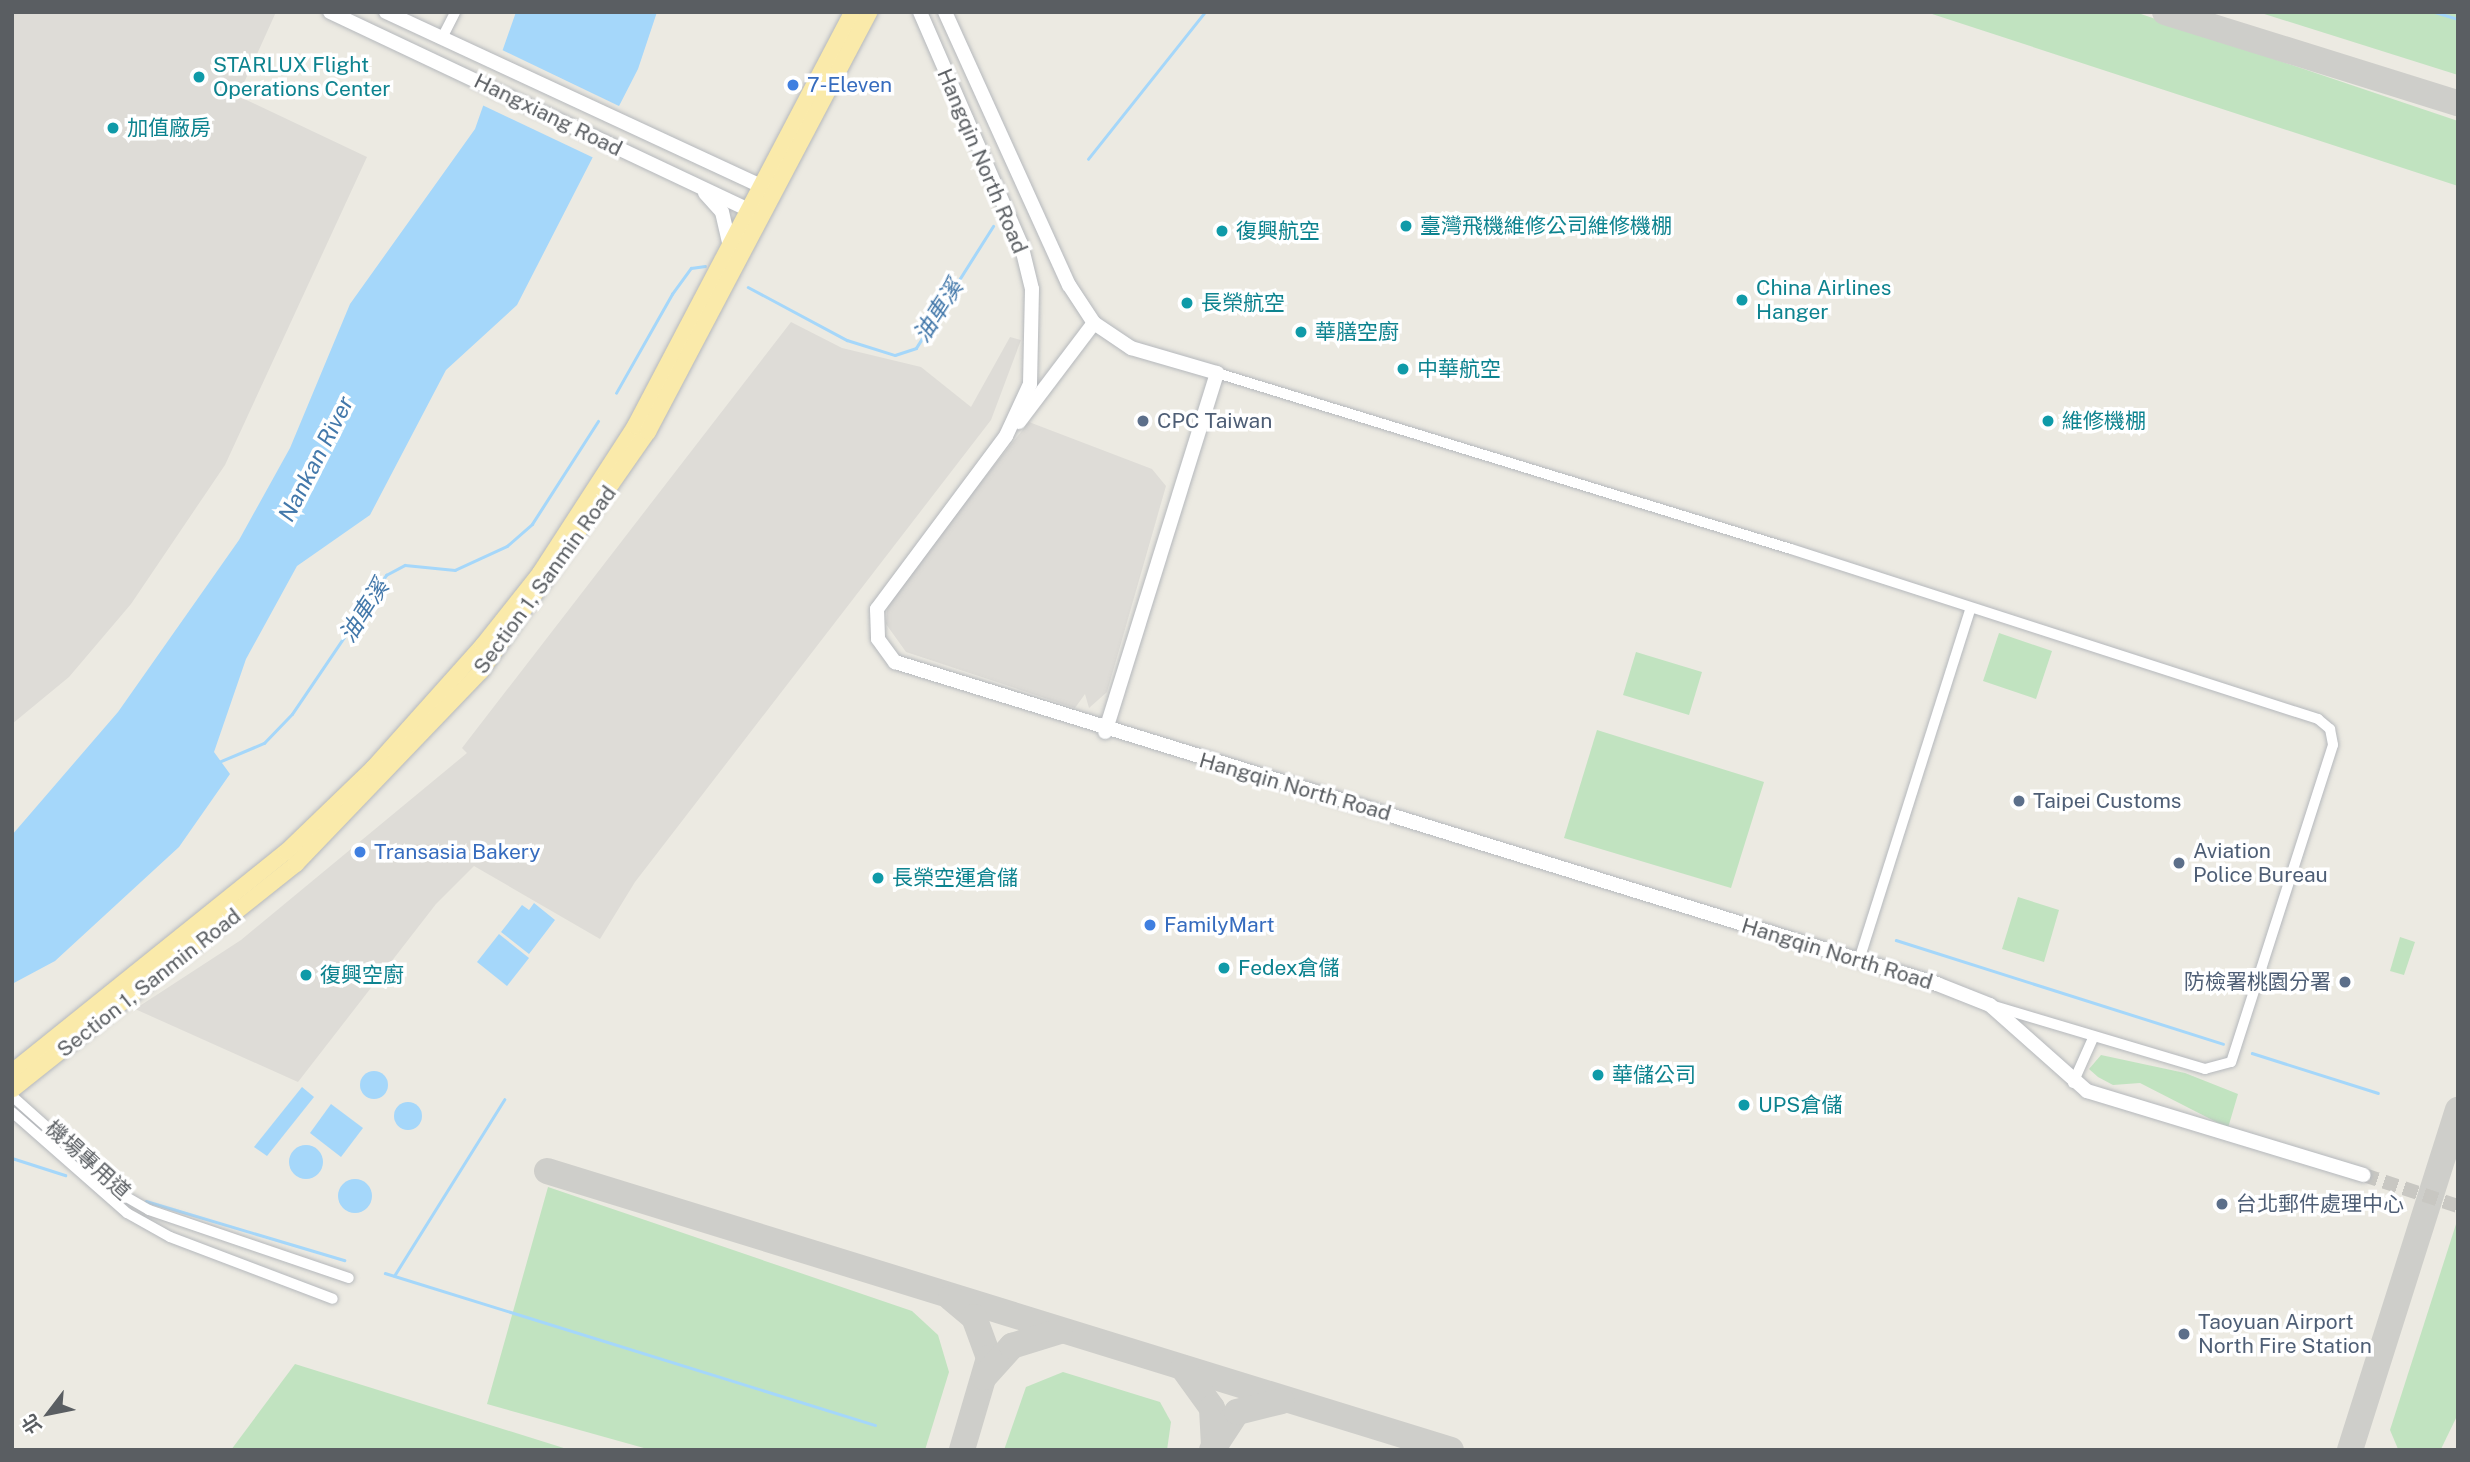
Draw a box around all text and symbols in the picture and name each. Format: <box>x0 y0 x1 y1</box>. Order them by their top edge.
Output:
place label: STARLUX Flight Operations Center <box>213 52 391 102</box>
street label: Hangqin North Road <box>932 65 1032 257</box>
street label: Hangxiang Road <box>470 68 626 162</box>
marker: STARLUX Flight Operations Center <box>191 69 207 85</box>
place label: 7-Eleven <box>807 72 892 98</box>
marker: 7-Eleven <box>785 77 801 93</box>
place label: 加值廠房 <box>127 115 211 141</box>
marker: 加值廠房 <box>105 120 121 136</box>
place label: 臺灣飛機維修公司維修機棚 <box>1420 213 1672 239</box>
place label: 復興航空 <box>1236 218 1320 244</box>
marker: 臺灣飛機維修公司維修機棚 <box>1398 218 1414 234</box>
marker: 復興航空 <box>1214 223 1230 239</box>
water label: 油車溪 <box>908 275 968 347</box>
place label: China Airlines Hanger <box>1756 275 1891 325</box>
place label: 長榮航空 <box>1201 290 1285 316</box>
marker: China Airlines Hanger <box>1734 292 1750 308</box>
marker: 長榮航空 <box>1179 295 1195 311</box>
place label: 華膳空廚 <box>1315 319 1399 345</box>
marker: 華膳空廚 <box>1293 324 1309 340</box>
place label: 中華航空 <box>1417 356 1501 382</box>
marker: 中華航空 <box>1395 361 1411 377</box>
water label: Nankan River <box>273 392 359 526</box>
place label: CPC Taiwan <box>1157 408 1272 434</box>
place label: 維修機棚 <box>2062 408 2146 434</box>
marker: CPC Taiwan <box>1135 413 1151 429</box>
marker: 維修機棚 <box>2040 413 2056 429</box>
street label: Section 1, Sanmin Road <box>468 481 622 679</box>
water label: 油車溪 <box>334 575 394 647</box>
street label: Hangqin North Road <box>1196 748 1394 826</box>
place label: Taipei Customs <box>2033 788 2181 814</box>
marker: Taipei Customs <box>2011 793 2027 809</box>
place label: Aviation Police Bureau <box>2193 838 2328 888</box>
place label: Transasia Bakery <box>374 839 541 865</box>
marker: Transasia Bakery <box>352 844 368 860</box>
marker: Aviation Police Bureau <box>2171 855 2187 871</box>
place label: 長榮空運倉儲 <box>892 865 1018 891</box>
marker: 長榮空運倉儲 <box>870 870 886 886</box>
street label: Section 1, Sanmin Road <box>52 903 246 1063</box>
place label: FamilyMart <box>1164 912 1275 938</box>
street label: Hangqin North Road <box>1739 913 1935 995</box>
marker: FamilyMart <box>1142 917 1158 933</box>
place label: Fedex倉儲 <box>1238 955 1340 981</box>
marker: Fedex倉儲 <box>1216 960 1232 976</box>
place label: 復興空廚 <box>320 962 404 988</box>
marker: 復興空廚 <box>298 967 314 983</box>
place label: 防檢署桃園分署 <box>2184 969 2331 995</box>
marker: 防檢署桃園分署 <box>2337 974 2353 990</box>
place label: 華儲公司 <box>1612 1062 1696 1088</box>
marker: 華儲公司 <box>1590 1067 1606 1083</box>
place label: UPS倉儲 <box>1758 1092 1842 1118</box>
marker: UPS倉儲 <box>1736 1097 1752 1113</box>
street label: 機場專用道 <box>41 1116 135 1204</box>
place label: 台北郵件處理中心 <box>2236 1191 2404 1217</box>
marker: 台北郵件處理中心 <box>2214 1196 2230 1212</box>
place label: Taoyuan Airport North Fire Station <box>2198 1309 2372 1359</box>
marker: Taoyuan Airport North Fire Station <box>2176 1326 2192 1342</box>
north arrow <box>14 1378 84 1448</box>
text: 北 <box>17 1410 46 1438</box>

